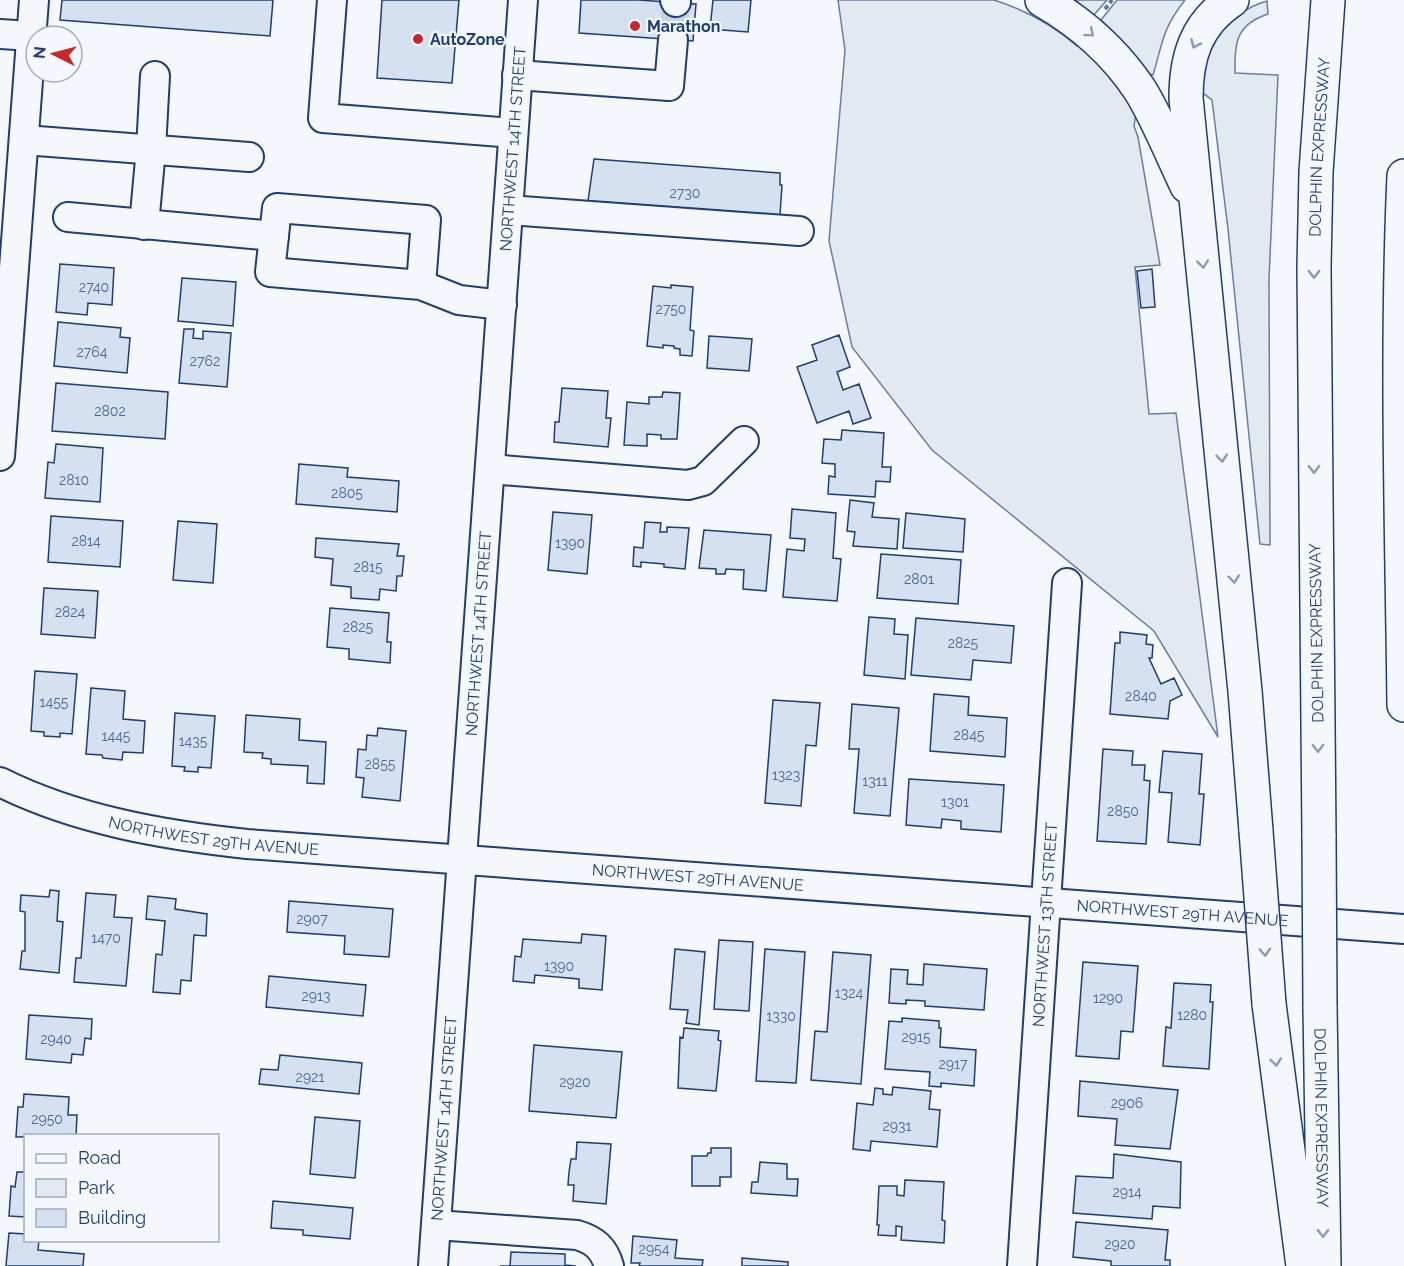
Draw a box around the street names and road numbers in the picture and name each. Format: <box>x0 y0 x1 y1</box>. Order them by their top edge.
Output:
street label: NORTHWEST 14TH STREET <box>496 45 530 252</box>
street label: DOLPHIN EXPRESSWAY <box>1306 56 1334 237</box>
street label: NORTHWEST 14TH STREET <box>462 530 495 737</box>
street label: DOLPHIN EXPRESSWAY <box>1305 542 1328 723</box>
street label: NORTHWEST 29TH AVENUE <box>107 812 320 859</box>
street label: NORTHWEST 13TH STREET <box>1029 822 1061 1028</box>
street label: NORTHWEST 29TH AVENUE <box>591 860 805 895</box>
street label: NORTHWEST 29TH AVENUE <box>1076 896 1289 930</box>
street label: NORTHWEST 14TH STREET <box>427 1015 461 1222</box>
street label: DOLPHIN EXPRESSWAY <box>1310 1028 1332 1209</box>

